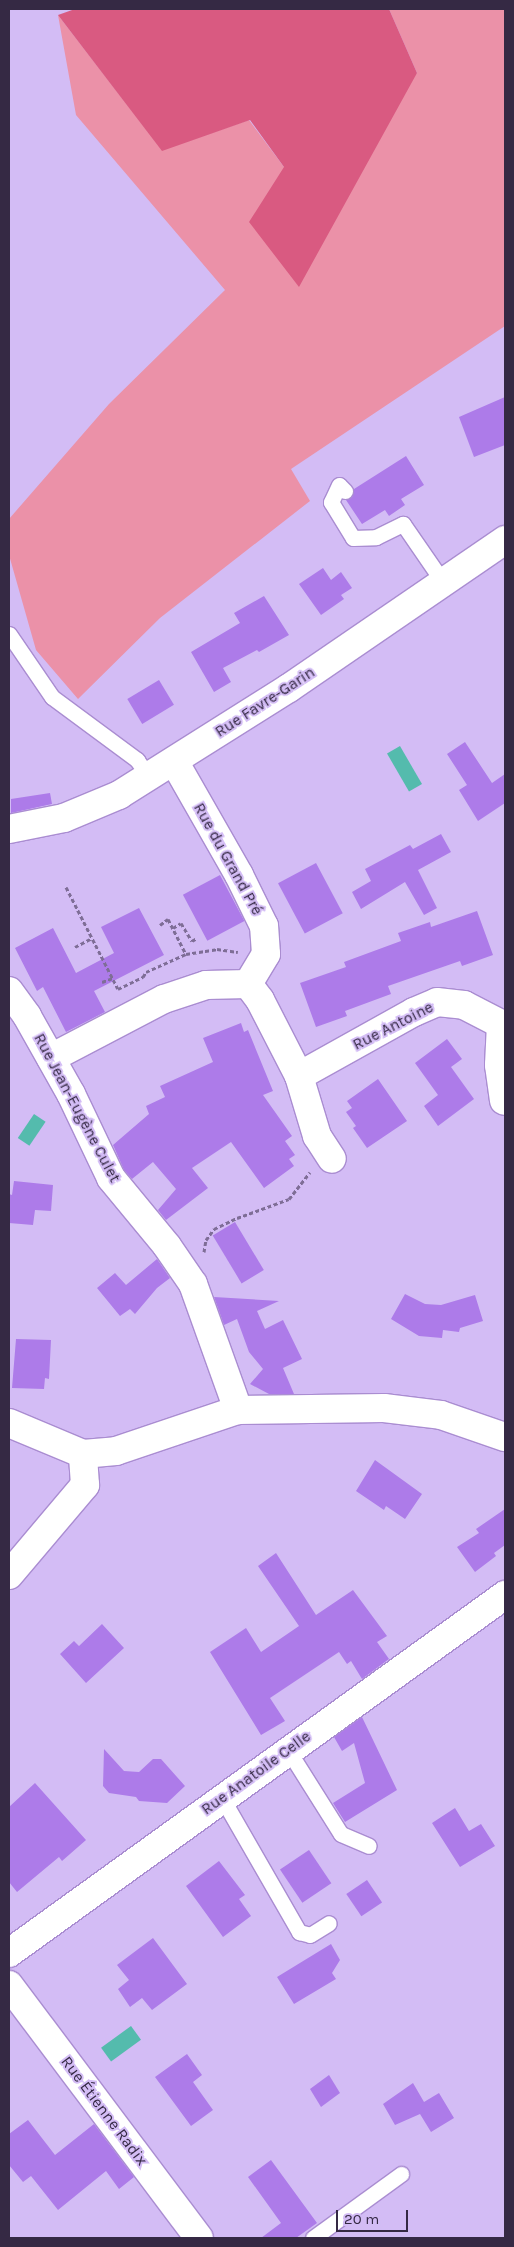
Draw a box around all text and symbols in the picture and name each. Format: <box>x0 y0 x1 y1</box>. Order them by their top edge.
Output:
street label: Rue Favre-Garin <box>211 663 319 741</box>
street label: Rue du Grand Pré <box>189 800 267 918</box>
street label: Rue Antoine <box>350 998 436 1054</box>
street label: Rue Jean-Eugène Culet <box>30 1030 124 1186</box>
street label: Rue Anatoile Celle <box>198 1727 314 1819</box>
street label: Rue Étienne Radix <box>57 2053 151 2169</box>
scale bar <box>339 2200 412 2232</box>
text: 20 m <box>344 2210 379 2228</box>

